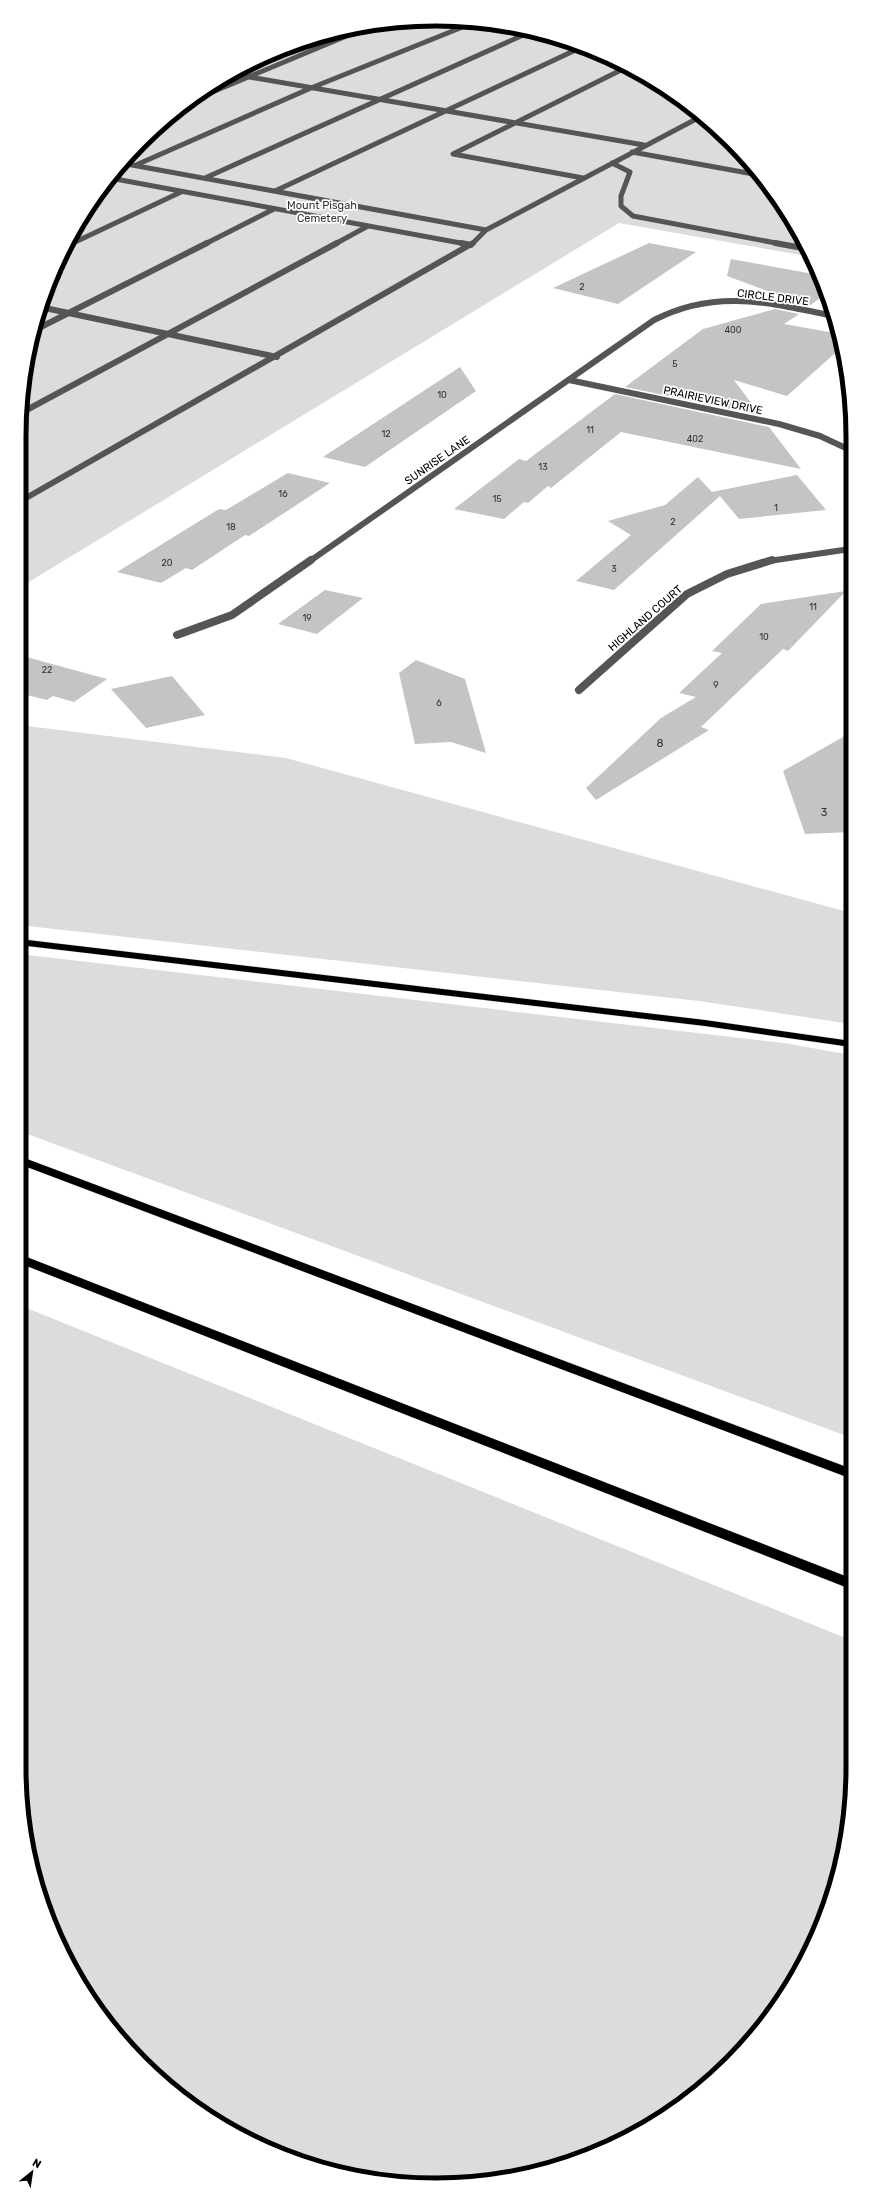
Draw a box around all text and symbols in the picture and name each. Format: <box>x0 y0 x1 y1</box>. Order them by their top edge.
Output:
park label: Mount Pisgah Cemetery <box>287 199 357 225</box>
house number: 2 <box>579 282 585 292</box>
street label: CIRCLE DRIVE <box>736 287 810 308</box>
house number: 400 <box>724 325 742 335</box>
house number: 5 <box>672 359 678 369</box>
street label: PRAIRIEVIEW DRIVE <box>662 384 764 417</box>
house number: 10 <box>437 390 447 400</box>
house number: 11 <box>586 425 594 435</box>
house number: 12 <box>381 429 391 439</box>
street label: SUNRISE LANE <box>402 433 473 488</box>
house number: 402 <box>687 434 703 444</box>
house number: 13 <box>538 462 548 472</box>
house number: 16 <box>278 489 288 499</box>
house number: 15 <box>492 494 502 504</box>
house number: 1 <box>774 503 778 513</box>
house number: 2 <box>670 517 676 527</box>
house number: 18 <box>226 522 236 532</box>
house number: 20 <box>162 558 173 568</box>
house number: 3 <box>611 564 617 574</box>
street label: HIGHLAND COURT <box>606 582 685 654</box>
house number: 11 <box>809 602 817 612</box>
house number: 19 <box>302 613 312 623</box>
house number: 10 <box>759 632 769 642</box>
house number: 22 <box>42 665 52 675</box>
house number: 9 <box>713 680 719 690</box>
house number: 6 <box>436 698 442 708</box>
house number: 8 <box>657 737 664 750</box>
house number: 3 <box>821 806 828 819</box>
north arrow <box>12 2152 52 2192</box>
text: N <box>30 2156 43 2171</box>

